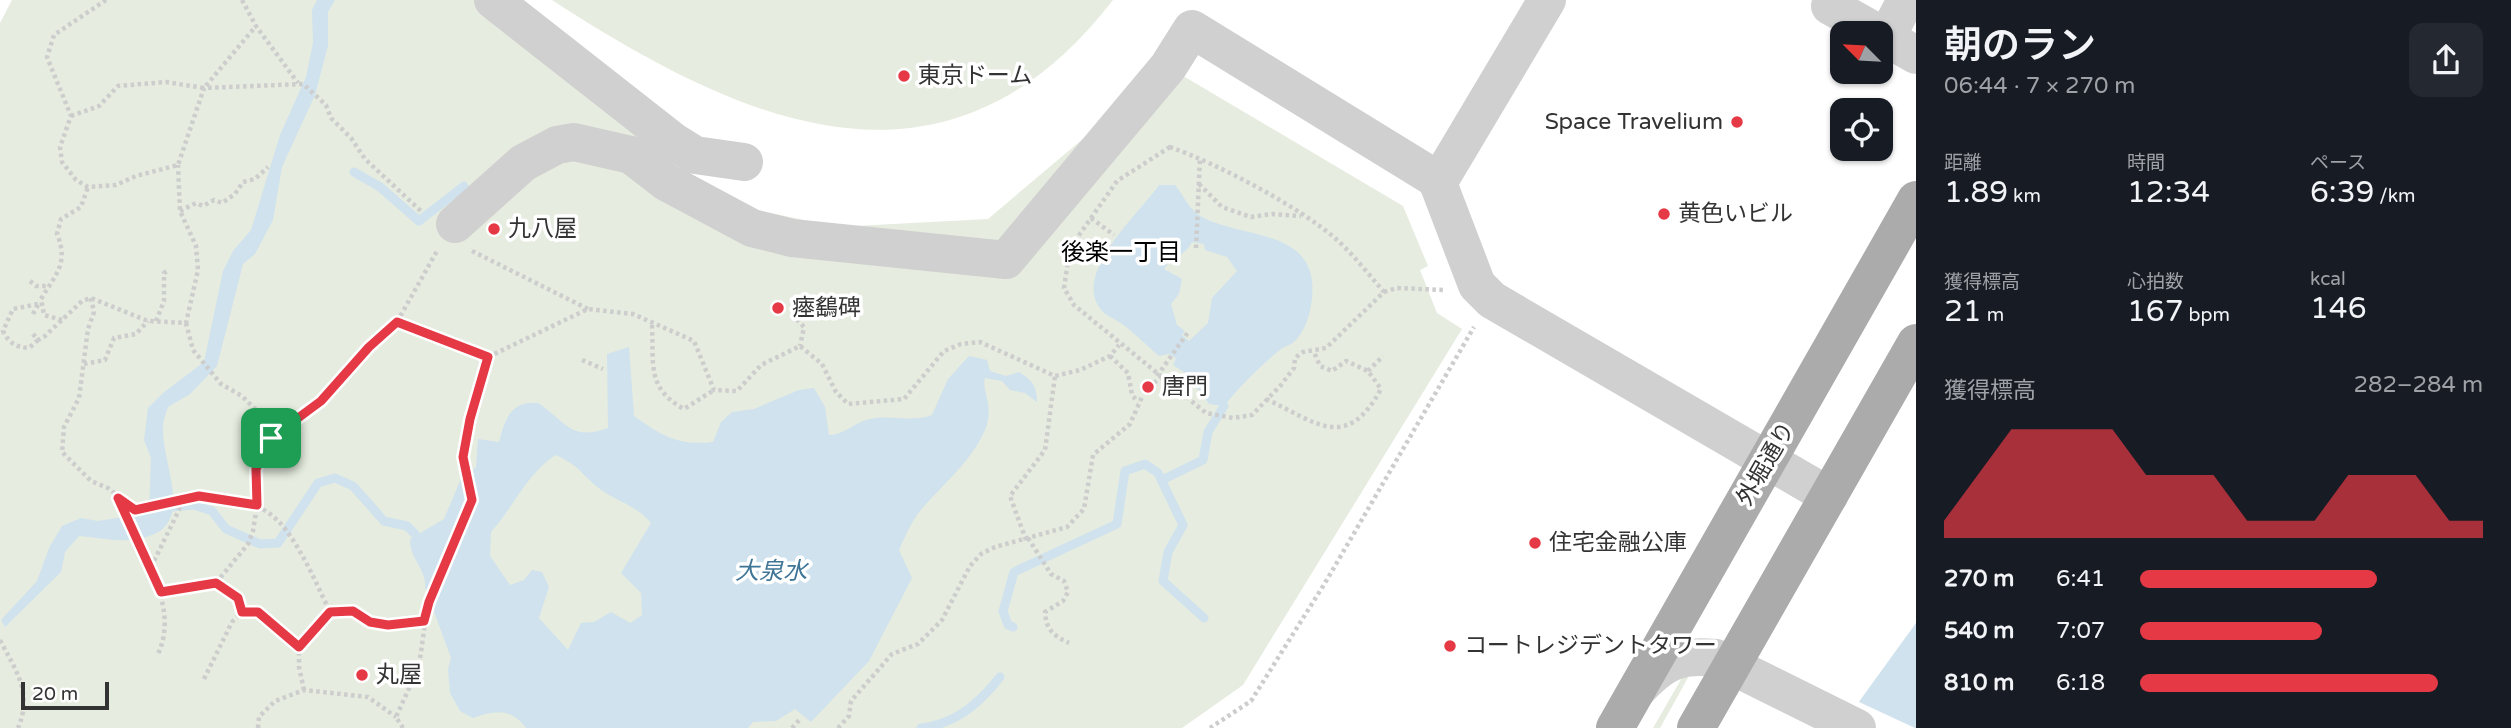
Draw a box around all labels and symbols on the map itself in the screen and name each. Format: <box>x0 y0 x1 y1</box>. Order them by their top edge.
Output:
north arrow <box>1830 21 1894 84</box>
place label: 東京ドーム <box>918 62 1032 90</box>
marker: 東京ドーム <box>896 68 912 84</box>
place label: Space Travelium <box>1545 108 1723 136</box>
marker: Space Travelium <box>1729 114 1745 130</box>
place label: 黄色いビル <box>1678 200 1793 228</box>
marker: 黄色いビル <box>1656 206 1672 222</box>
place label: 九八屋 <box>508 215 577 243</box>
marker: 九八屋 <box>486 221 502 237</box>
district label: 後楽一丁目 <box>1061 238 1181 267</box>
place label: 瘞鷂碑 <box>792 294 861 322</box>
marker: 瘞鷂碑 <box>770 300 786 316</box>
place label: 唐門 <box>1162 373 1208 401</box>
marker: 唐門 <box>1140 379 1156 395</box>
pin <box>241 408 301 468</box>
street label: 外堀通り <box>1731 417 1801 511</box>
place label: 住宅金融公庫 <box>1549 529 1687 557</box>
marker: 住宅金融公庫 <box>1527 535 1543 551</box>
water label: 大泉水 <box>735 557 810 586</box>
place label: コートレジデントタワー <box>1464 632 1717 660</box>
marker: コートレジデントタワー <box>1442 638 1458 654</box>
place label: 丸屋 <box>376 661 422 689</box>
marker: 丸屋 <box>354 667 370 683</box>
scale bar <box>21 679 108 711</box>

